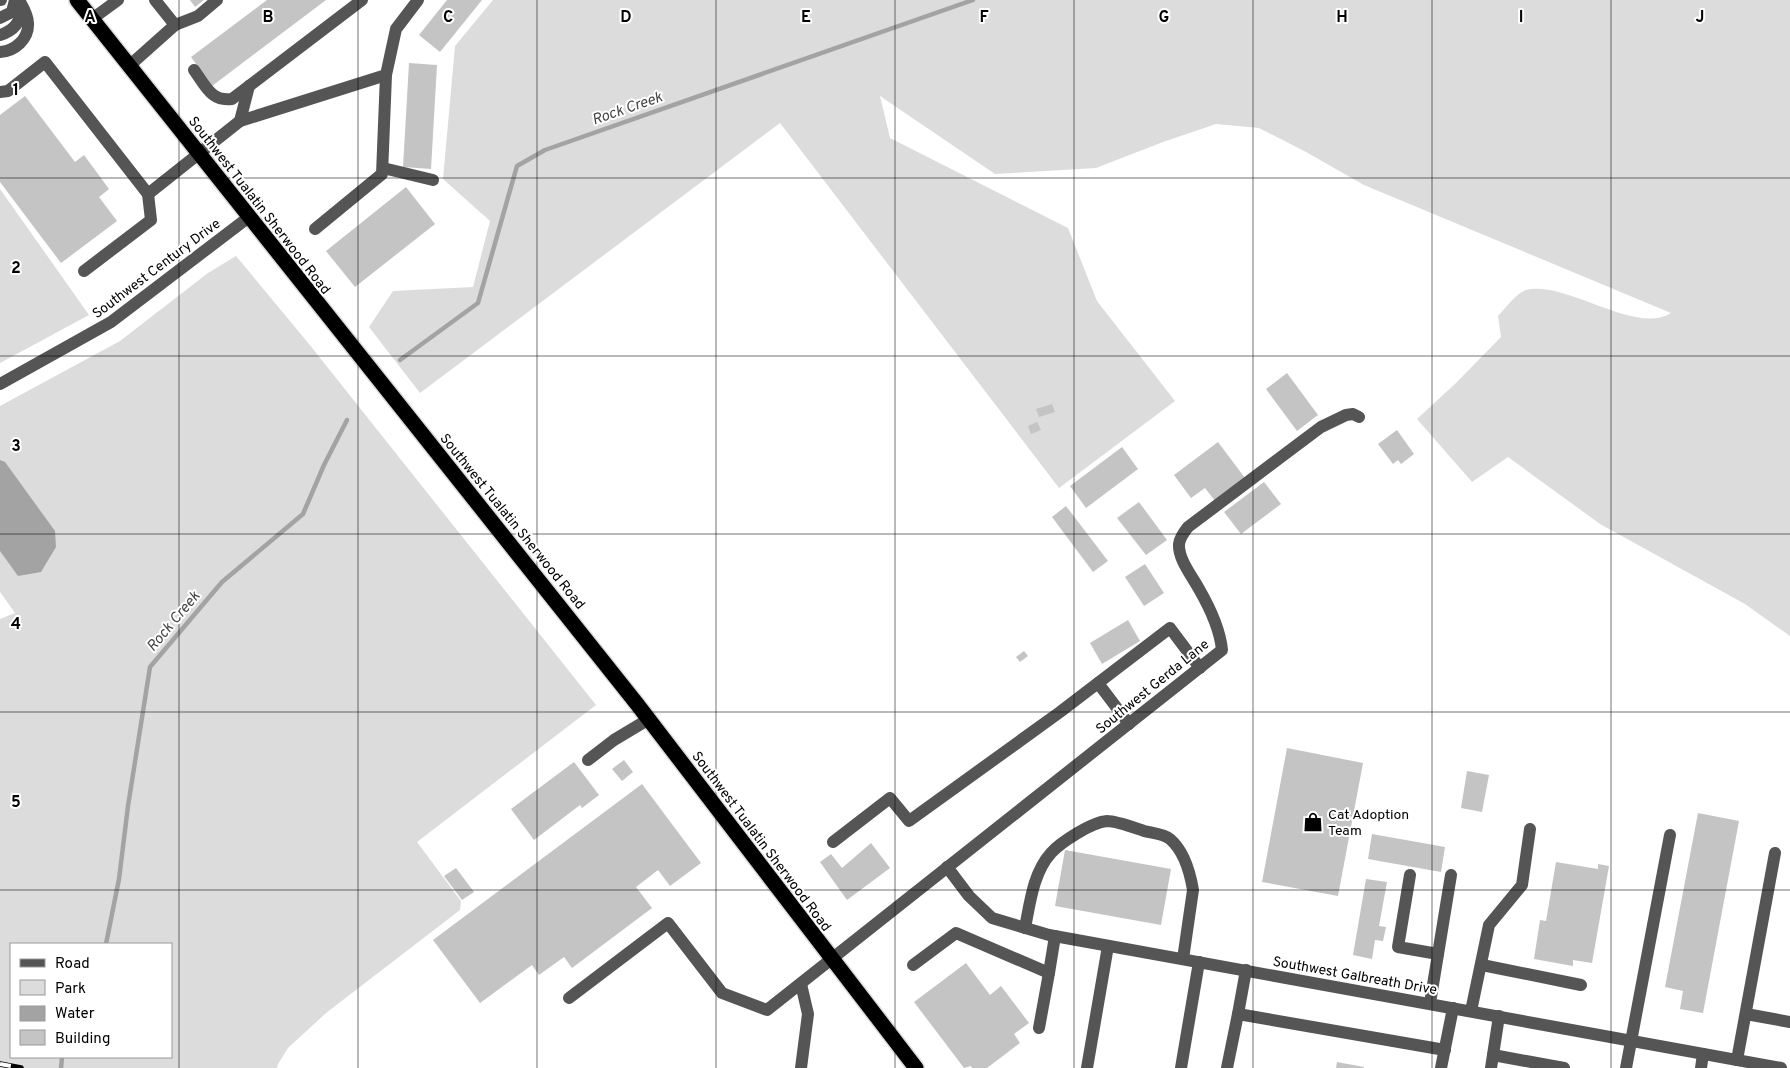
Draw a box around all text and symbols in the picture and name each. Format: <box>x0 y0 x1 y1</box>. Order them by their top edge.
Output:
text: A <box>84 8 96 28</box>
text: B <box>262 8 274 28</box>
text: C <box>443 8 453 28</box>
text: D <box>620 8 632 28</box>
text: E <box>801 8 811 28</box>
text: F <box>979 8 989 28</box>
text: G <box>1159 8 1169 28</box>
text: H <box>1336 8 1348 28</box>
text: I <box>1519 8 1523 28</box>
text: J <box>1696 8 1704 28</box>
text: 1 <box>13 81 19 101</box>
water label: Rock Creek <box>590 88 666 130</box>
street label: Southwest Tualatin Sherwood Road <box>184 114 334 298</box>
street label: Southwest Century Drive <box>90 216 224 323</box>
text: 2 <box>11 259 21 279</box>
street label: Southwest Tualatin Sherwood Road <box>436 431 588 613</box>
text: 3 <box>11 437 21 457</box>
water label: Rock Creek <box>143 588 205 656</box>
text: 4 <box>11 615 21 635</box>
street label: Southwest Gerda Lane <box>1093 636 1213 738</box>
street label: Southwest Tualatin Sherwood Road <box>688 749 834 935</box>
text: 5 <box>11 793 21 813</box>
place label: Cat Adoption Team <box>1328 807 1409 840</box>
shop icon: Cat Adoption Team <box>1302 811 1324 833</box>
legend <box>10 943 172 1058</box>
street label: Southwest Galbreath Drive <box>1271 954 1438 999</box>
text: Road <box>55 955 90 974</box>
text: Park <box>55 980 86 999</box>
text: Water <box>55 1005 95 1024</box>
text: Building <box>55 1030 110 1049</box>

